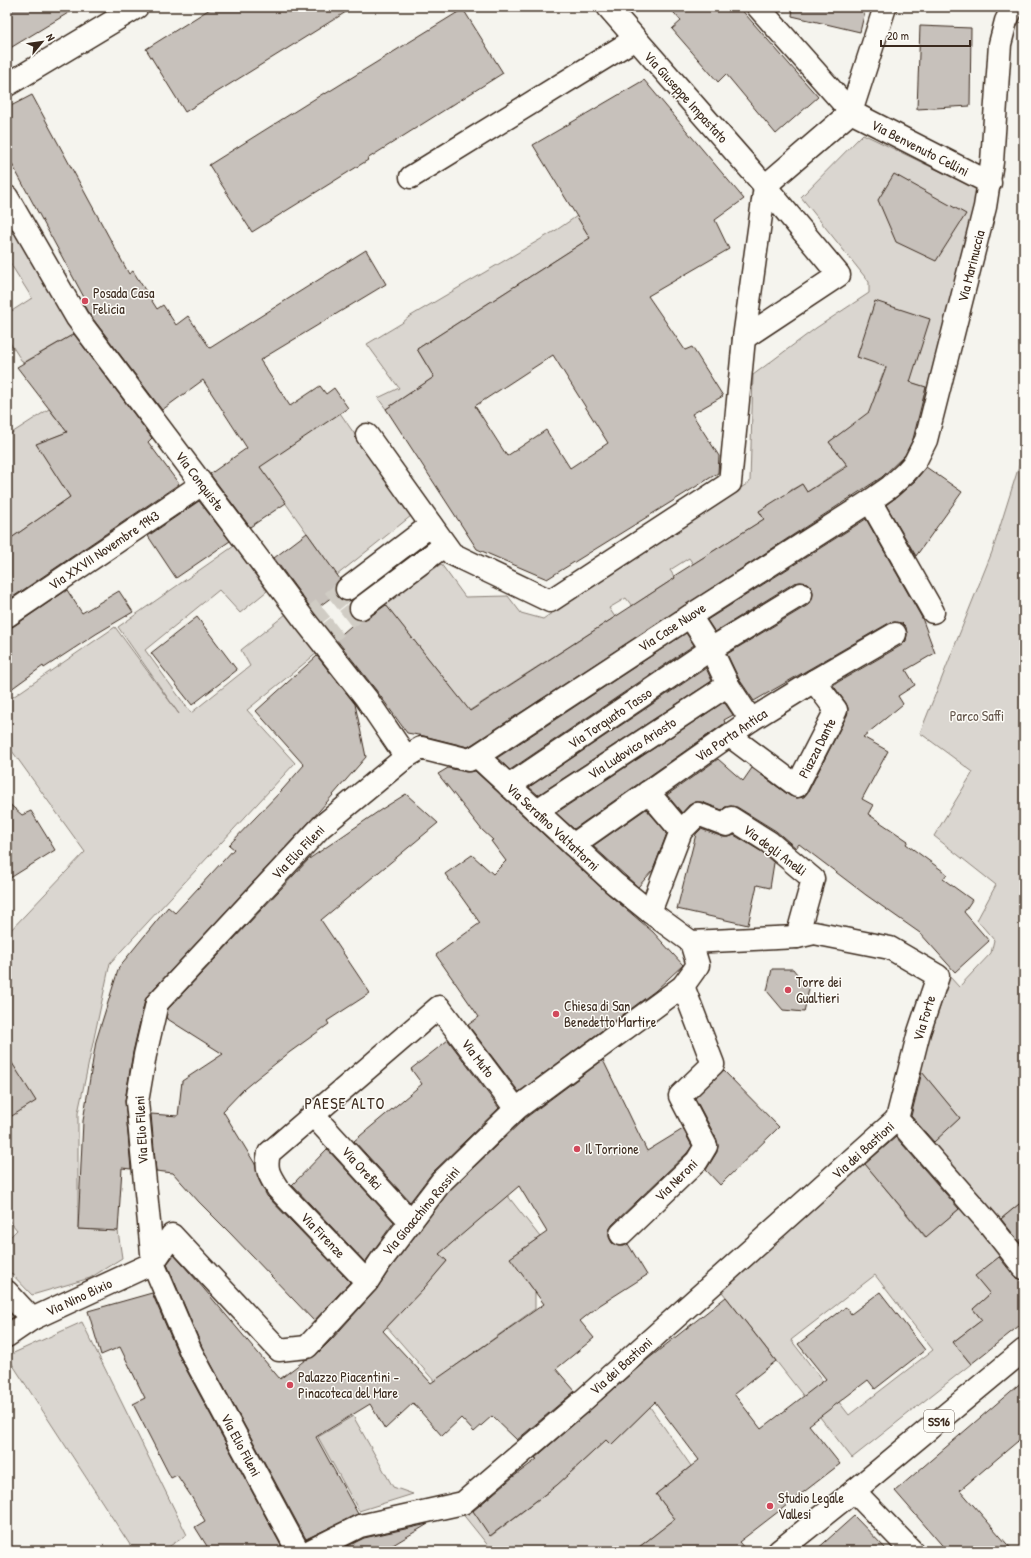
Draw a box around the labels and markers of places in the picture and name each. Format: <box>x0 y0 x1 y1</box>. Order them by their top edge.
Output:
place label: Posada Casa Felicia <box>92 283 155 318</box>
marker: Posada Casa Felicia <box>80 296 90 306</box>
place label: Torre dei Gualtieri <box>796 972 842 1007</box>
marker: Torre dei Gualtieri <box>783 985 793 995</box>
place label: Chiesa di San Benedetto Martire <box>564 996 657 1031</box>
marker: Chiesa di San Benedetto Martire <box>551 1009 561 1019</box>
place label: Il Torrione <box>585 1139 639 1158</box>
marker: Il Torrione <box>572 1144 582 1154</box>
place label: Palazzo Piacentini - Pinacoteca del Mare <box>298 1367 400 1402</box>
marker: Palazzo Piacentini - Pinacoteca del Mare <box>285 1380 295 1390</box>
place label: Studio Legale Vallesi <box>778 1488 845 1523</box>
marker: Studio Legale Vallesi <box>765 1501 775 1511</box>

